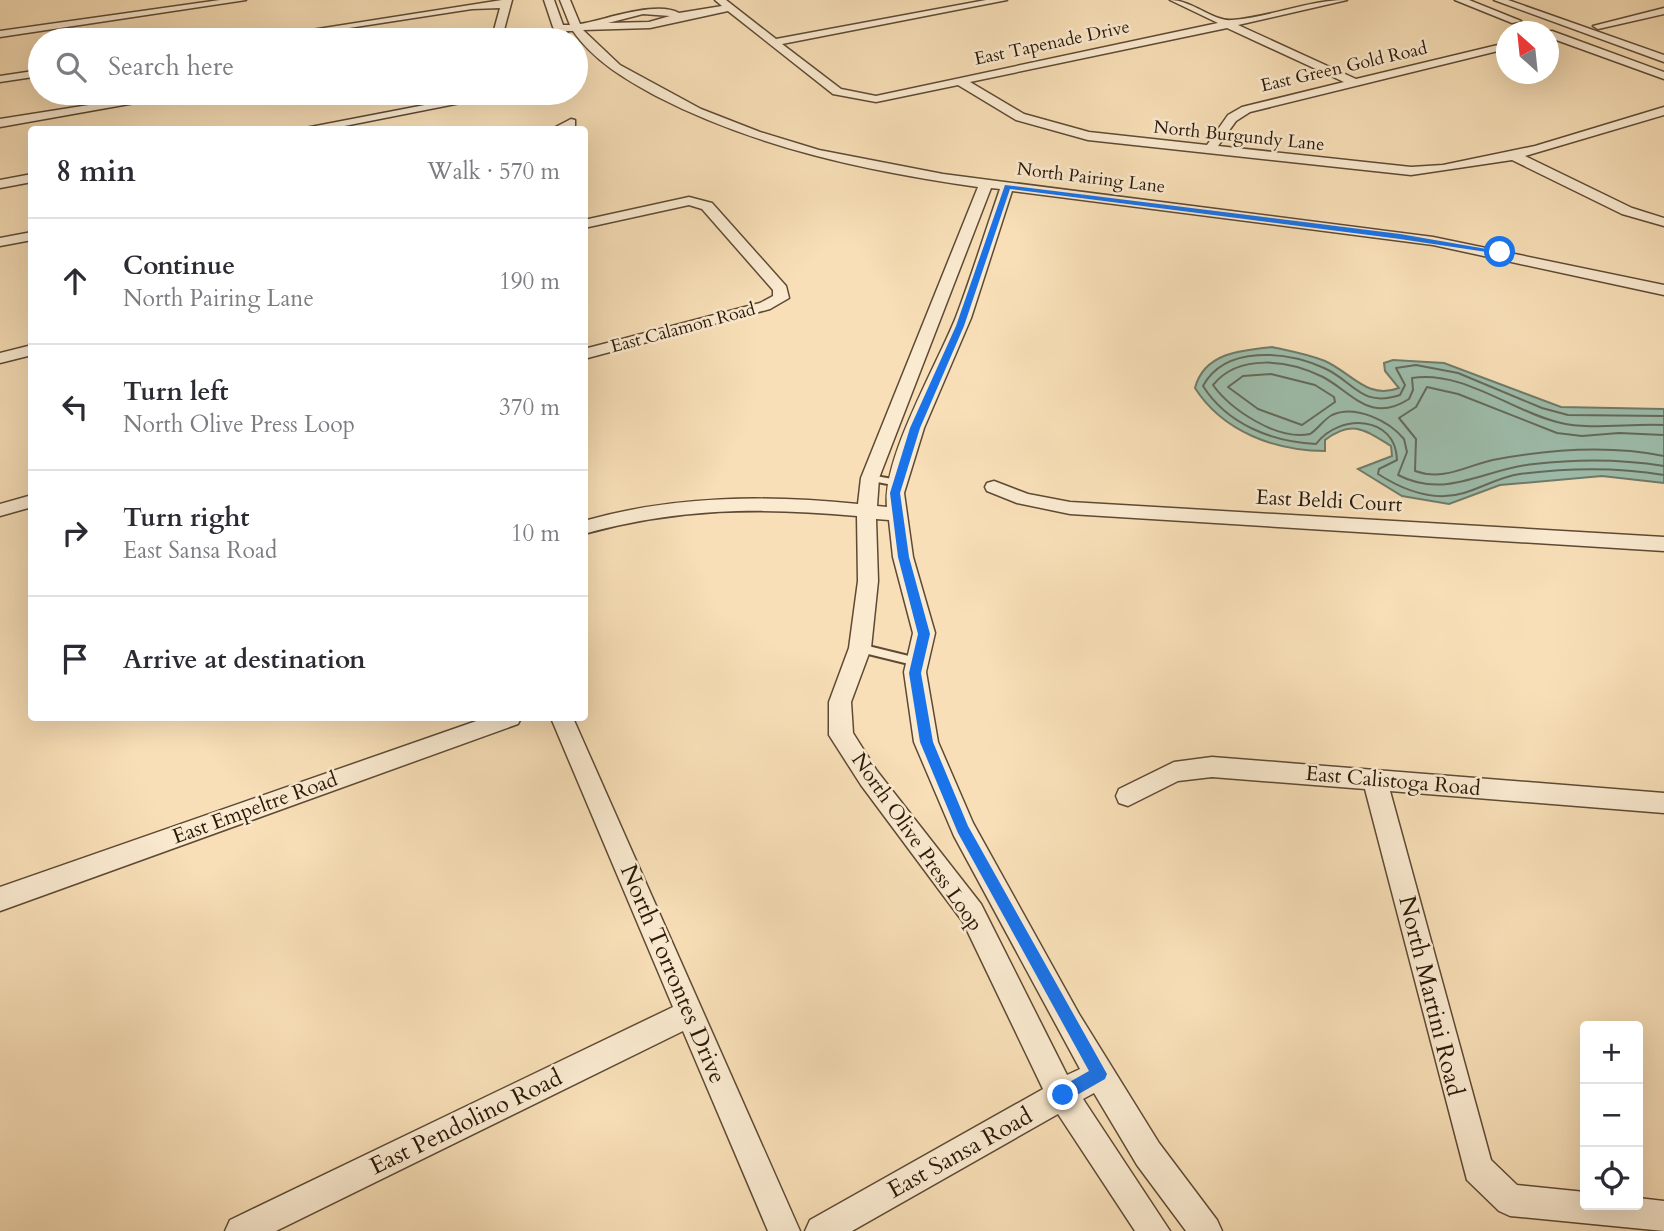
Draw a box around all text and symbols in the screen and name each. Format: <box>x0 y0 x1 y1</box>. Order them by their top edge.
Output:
street label: East Tapenade Drive <box>972 14 1132 72</box>
north arrow <box>1496 21 1559 84</box>
search box <box>28 28 588 105</box>
street label: East Green Gold Road <box>1258 36 1430 98</box>
icon: search <box>52 48 90 86</box>
text: Search here <box>108 49 234 84</box>
street label: North Burgundy Lane <box>1152 115 1326 157</box>
text: 8 min <box>56 151 136 192</box>
text: Walk · 570 m <box>427 156 560 187</box>
street label: North Pairing Lane <box>1015 156 1167 200</box>
route start <box>1484 236 1515 267</box>
text: Continue <box>123 248 235 283</box>
icon: ahead <box>56 262 94 300</box>
text: 190 m <box>499 266 560 297</box>
text: North Pairing Lane <box>123 283 314 314</box>
street label: East Calamon Road <box>608 297 759 359</box>
text: Turn left <box>123 374 228 409</box>
icon: left <box>56 388 94 426</box>
text: 370 m <box>499 392 560 423</box>
text: North Olive Press Loop <box>123 409 355 440</box>
street label: East Beldi Court <box>1255 483 1403 519</box>
text: Turn right <box>123 500 250 535</box>
icon: right <box>56 514 94 552</box>
text: 10 m <box>511 518 560 549</box>
text: East Sansa Road <box>123 535 277 566</box>
icon: arrive <box>56 640 94 678</box>
text: Arrive at destination <box>123 642 366 677</box>
street label: North Olive Press Loop <box>844 747 990 937</box>
street label: East Calistoga Road <box>1304 759 1482 803</box>
street label: East Empeltre Road <box>168 765 342 851</box>
street label: North Torrontes Drive <box>612 859 734 1089</box>
street label: North Martini Road <box>1390 893 1472 1100</box>
map controls <box>1580 1021 1643 1210</box>
button: + <box>1580 1021 1643 1084</box>
street label: East Pendolino Road <box>364 1061 568 1183</box>
route end <box>1047 1079 1078 1110</box>
button: − <box>1580 1084 1643 1147</box>
street label: East Sansa Road <box>882 1099 1039 1206</box>
button: locate <box>1580 1147 1643 1210</box>

